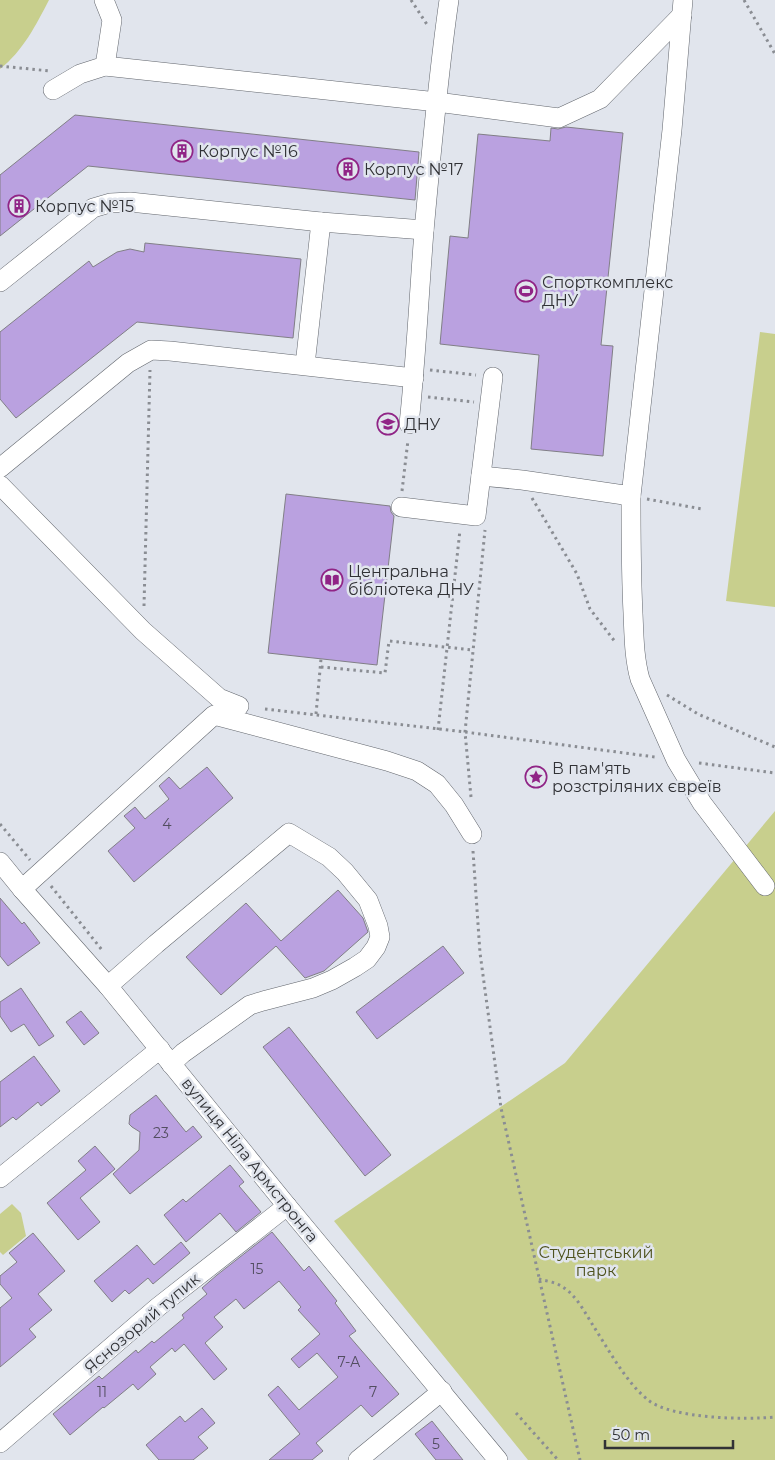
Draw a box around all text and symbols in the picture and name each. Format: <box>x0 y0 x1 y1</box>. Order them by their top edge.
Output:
building icon: Корпус №16 <box>170 139 194 163</box>
place label: Корпус №16 <box>198 142 298 161</box>
building icon: Корпус №17 <box>336 157 360 181</box>
place label: Корпус №17 <box>364 160 463 179</box>
building icon: Корпус №15 <box>7 194 31 218</box>
place label: Корпус №15 <box>35 197 134 216</box>
place label: Спорткомплекс ДНУ <box>542 273 673 310</box>
sports icon: Спорткомплекс ДНУ <box>514 279 538 303</box>
school or university icon: ДНУ <box>376 412 400 436</box>
place label: ДНУ <box>404 415 441 434</box>
place label: Центральна бібліотека ДНУ <box>348 562 474 599</box>
library icon: Центральна бібліотека ДНУ <box>320 568 344 592</box>
place label: В пам'ять розстріляних євреїв <box>552 759 721 796</box>
place icon: В пам'ять розстріляних євреїв <box>524 765 548 789</box>
house number: 4 <box>162 815 172 833</box>
street label: вулиця Ніла Армстронга <box>178 1074 322 1246</box>
house number: 23 <box>153 1124 169 1142</box>
park label: Студентський парк <box>539 1243 653 1280</box>
house number: 15 <box>251 1260 264 1278</box>
street label: Яснозорий тупик <box>80 1269 204 1377</box>
house number: 7-А <box>337 1353 361 1371</box>
house number: 11 <box>97 1383 107 1401</box>
house number: 7 <box>369 1383 377 1401</box>
scale bar <box>605 1418 732 1450</box>
text: 50 m <box>612 1425 650 1444</box>
house number: 5 <box>432 1435 440 1453</box>

